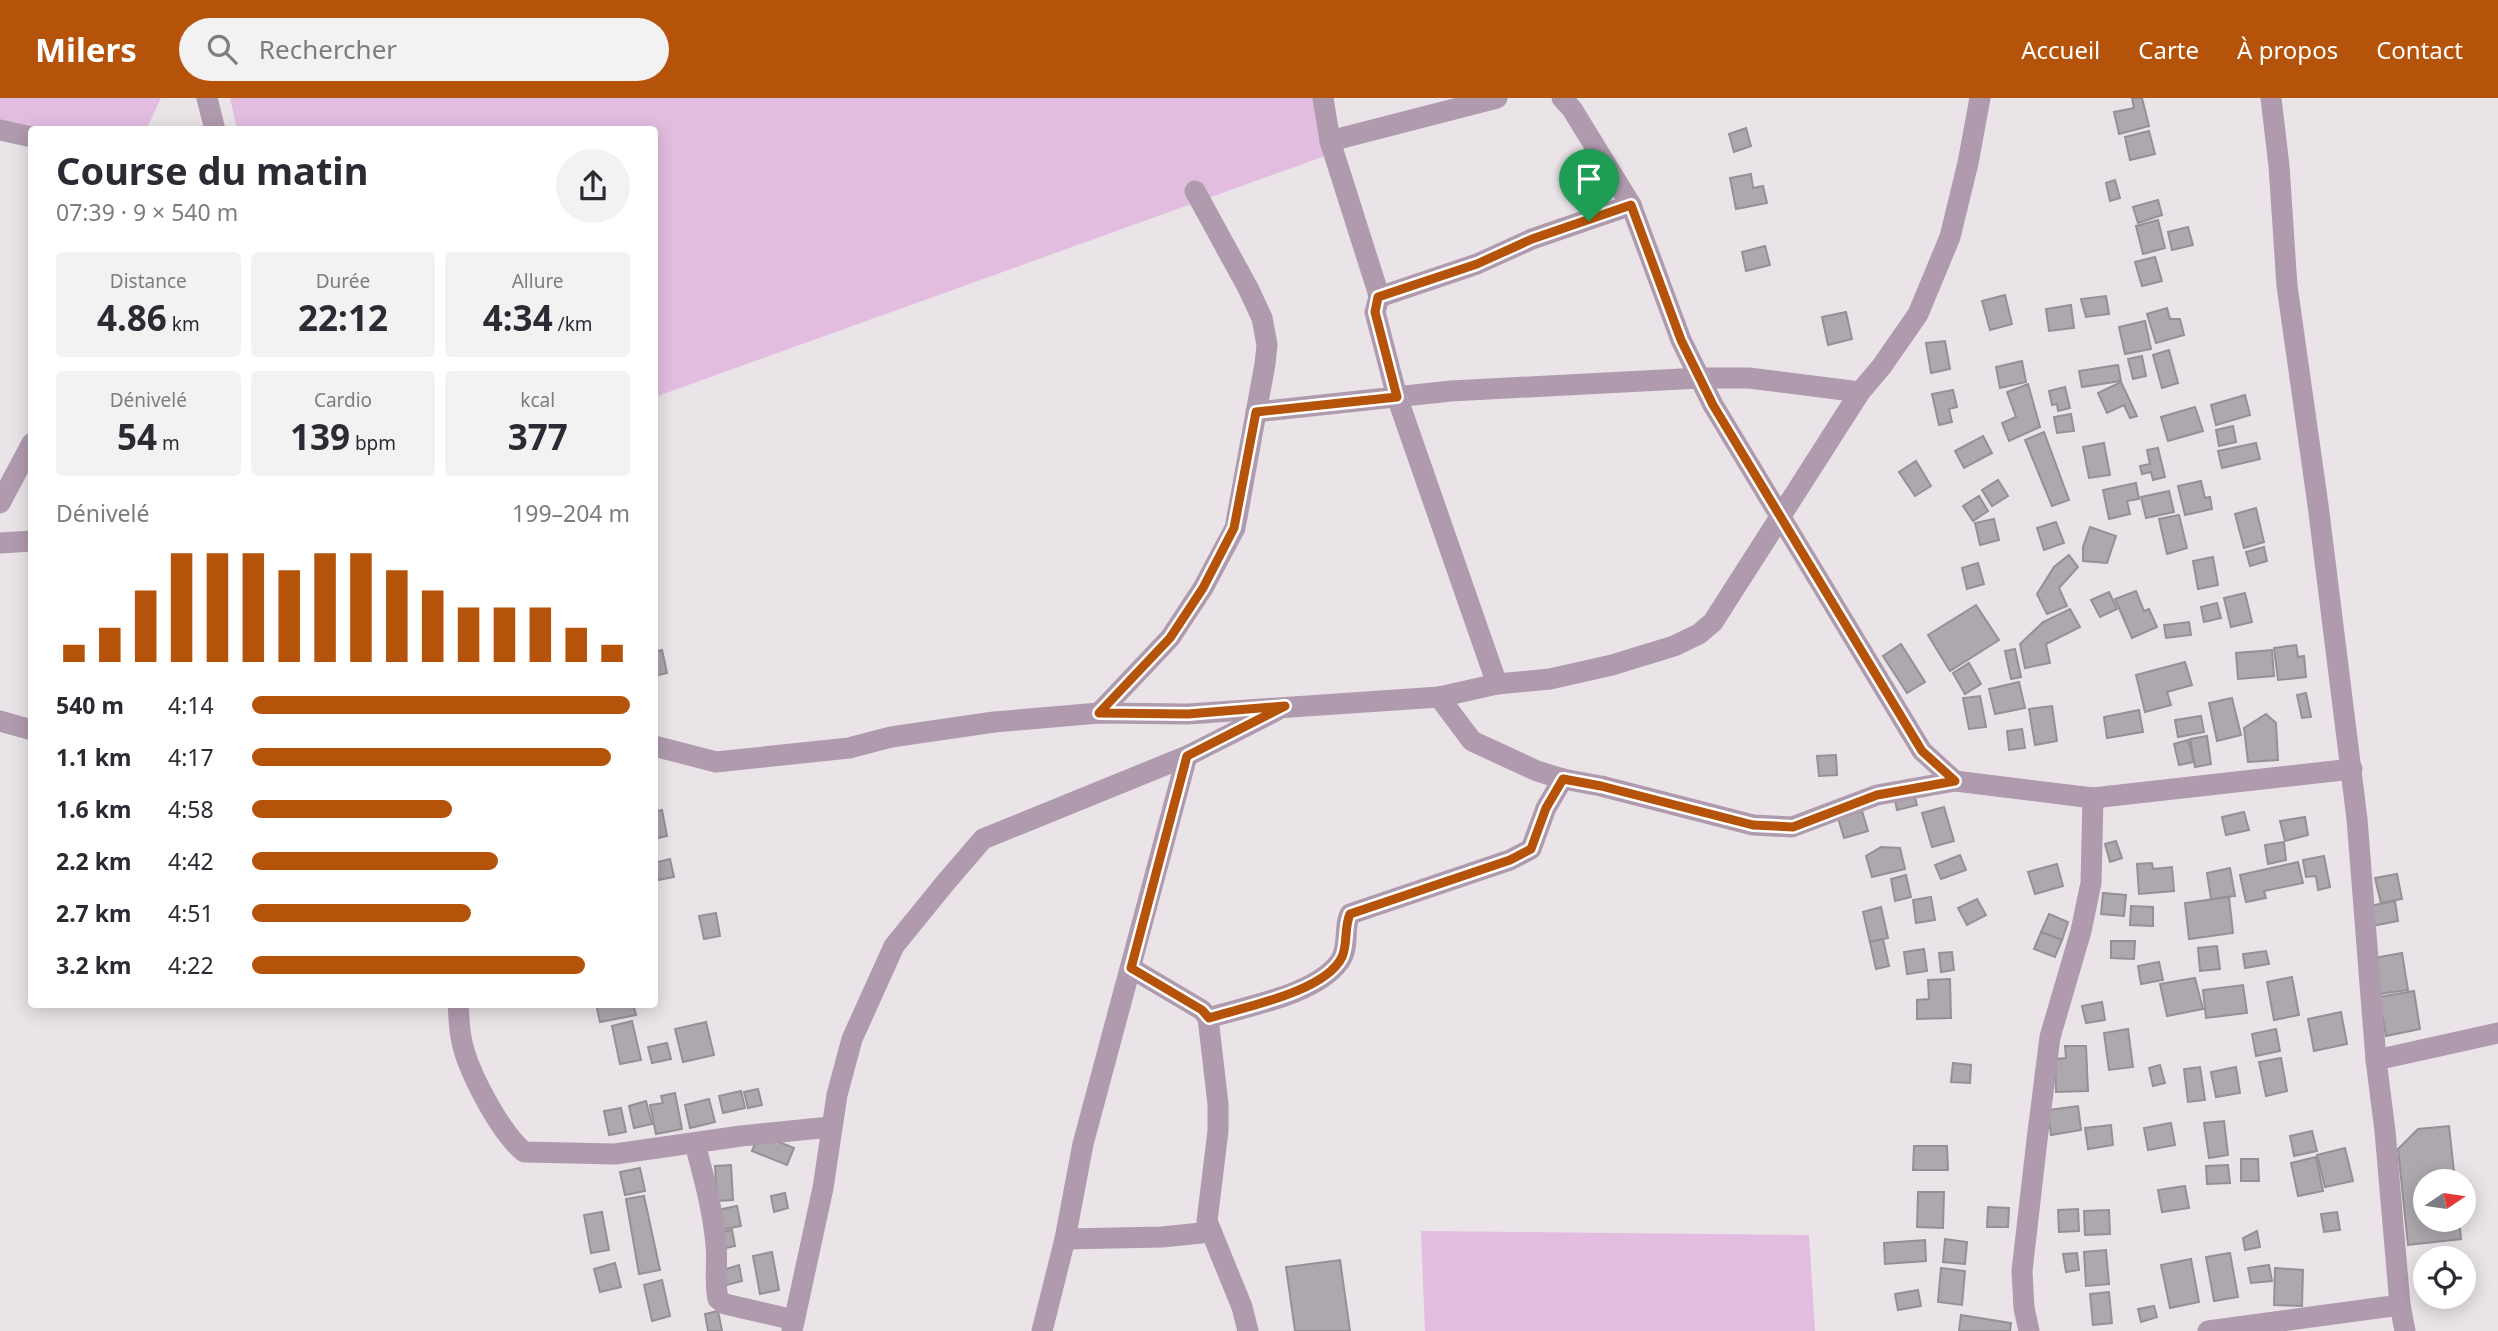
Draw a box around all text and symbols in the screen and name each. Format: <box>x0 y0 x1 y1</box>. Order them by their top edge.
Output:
search box <box>179 18 669 81</box>
text: Milers <box>35 27 137 72</box>
icon: search <box>203 30 241 68</box>
text: Rechercher <box>259 31 397 67</box>
text: Accueil <box>2021 33 2100 66</box>
text: Carte <box>2138 33 2199 66</box>
text: À propos <box>2237 33 2338 66</box>
text: Contact <box>2376 33 2463 66</box>
text: Course du matin <box>56 144 368 196</box>
button: share <box>556 149 630 223</box>
pin <box>1559 149 1619 221</box>
icon: arrive <box>1570 160 1608 198</box>
text: 07:39 · 9 × 540 m <box>56 196 238 228</box>
text: Distance <box>110 268 187 294</box>
text: Durée <box>316 268 370 294</box>
text: Allure <box>512 268 564 294</box>
text: 4.86 <box>97 294 167 341</box>
text: 22:12 <box>298 294 388 341</box>
text: 4:34 <box>483 294 553 341</box>
text: km <box>167 311 200 337</box>
text: /km <box>553 311 593 337</box>
text: Dénivelé <box>110 387 187 413</box>
text: Cardio <box>314 387 372 413</box>
text: kcal <box>520 387 555 413</box>
text: 54 <box>117 413 157 460</box>
text: 139 <box>290 413 350 460</box>
text: 377 <box>508 413 568 460</box>
text: m <box>157 430 180 456</box>
text: bpm <box>350 430 396 456</box>
text: Dénivelé <box>56 497 149 529</box>
text: 199–204 m <box>512 497 630 529</box>
text: 540 m <box>56 689 124 721</box>
text: 4:14 <box>168 689 214 721</box>
text: 1.1 km <box>56 741 131 773</box>
text: 4:17 <box>168 741 214 773</box>
text: 1.6 km <box>56 793 131 825</box>
text: 4:58 <box>168 793 214 825</box>
text: 2.2 km <box>56 845 131 877</box>
text: 4:42 <box>168 845 214 877</box>
text: 2.7 km <box>56 897 131 929</box>
text: 4:51 <box>168 897 214 929</box>
text: 3.2 km <box>56 949 131 981</box>
text: 4:22 <box>168 949 214 981</box>
north arrow <box>2413 1169 2476 1232</box>
map controls <box>2413 1169 2476 1309</box>
button: locate <box>2413 1246 2476 1309</box>

